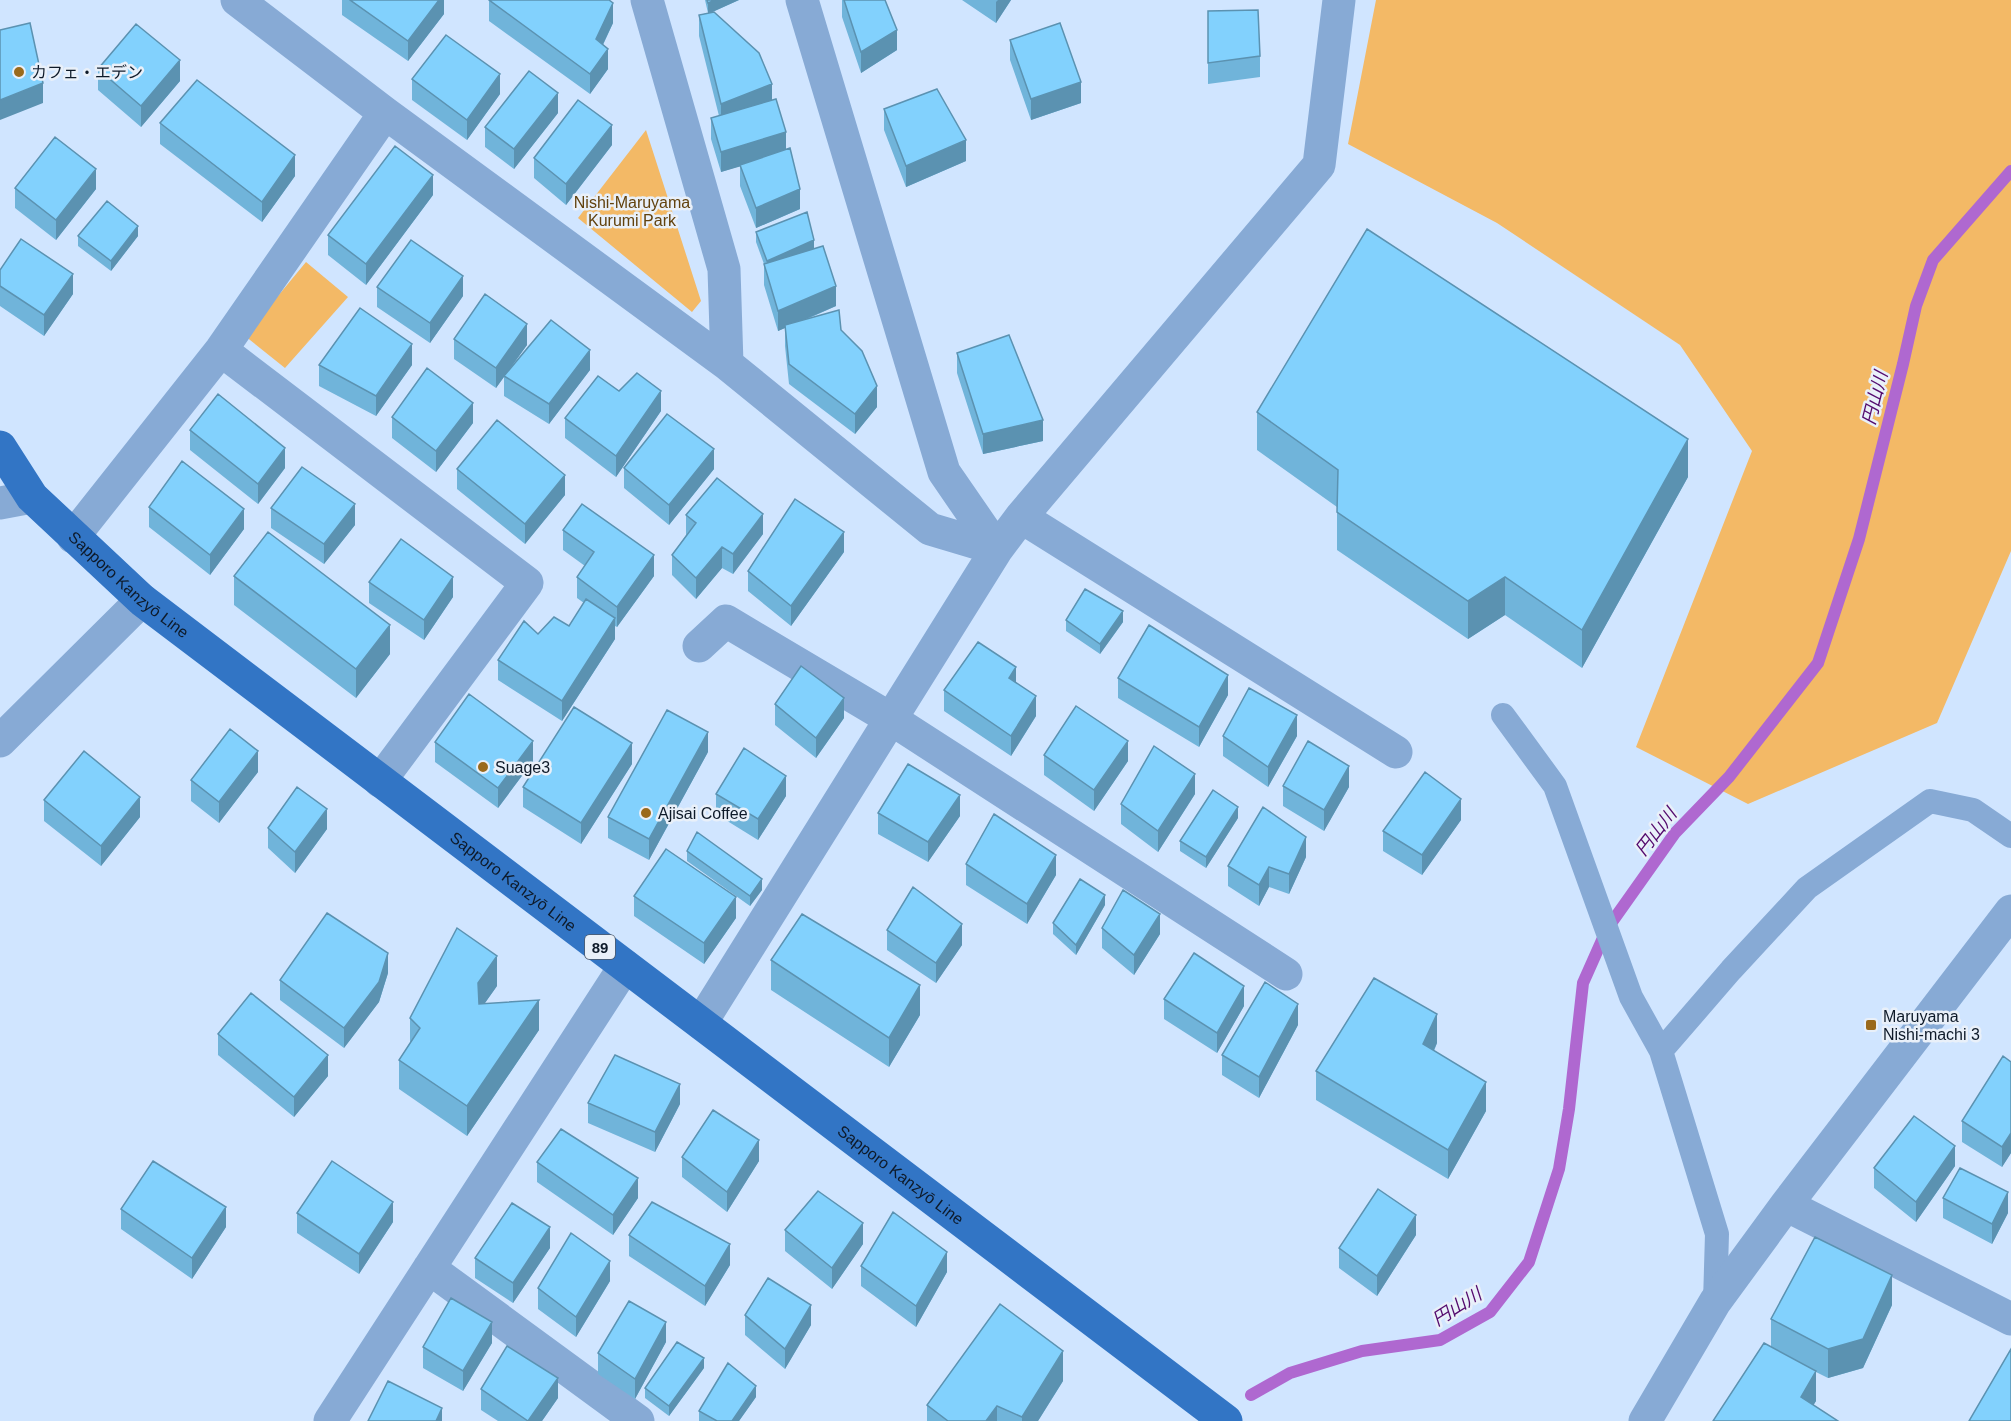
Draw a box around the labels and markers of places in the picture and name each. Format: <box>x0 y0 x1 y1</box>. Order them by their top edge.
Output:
place label: カフェ・エデン <box>31 64 143 81</box>
marker: カフェ・エデン <box>12 65 26 79</box>
place label: Suage3 <box>495 759 550 776</box>
marker: Suage3 <box>476 760 490 774</box>
place label: Ajisai Coffee <box>658 805 748 822</box>
marker: Ajisai Coffee <box>639 806 653 820</box>
place label: Maruyama Nishi-machi 3 <box>1883 1008 1980 1043</box>
marker: Maruyama Nishi-machi 3 <box>1864 1018 1878 1032</box>

